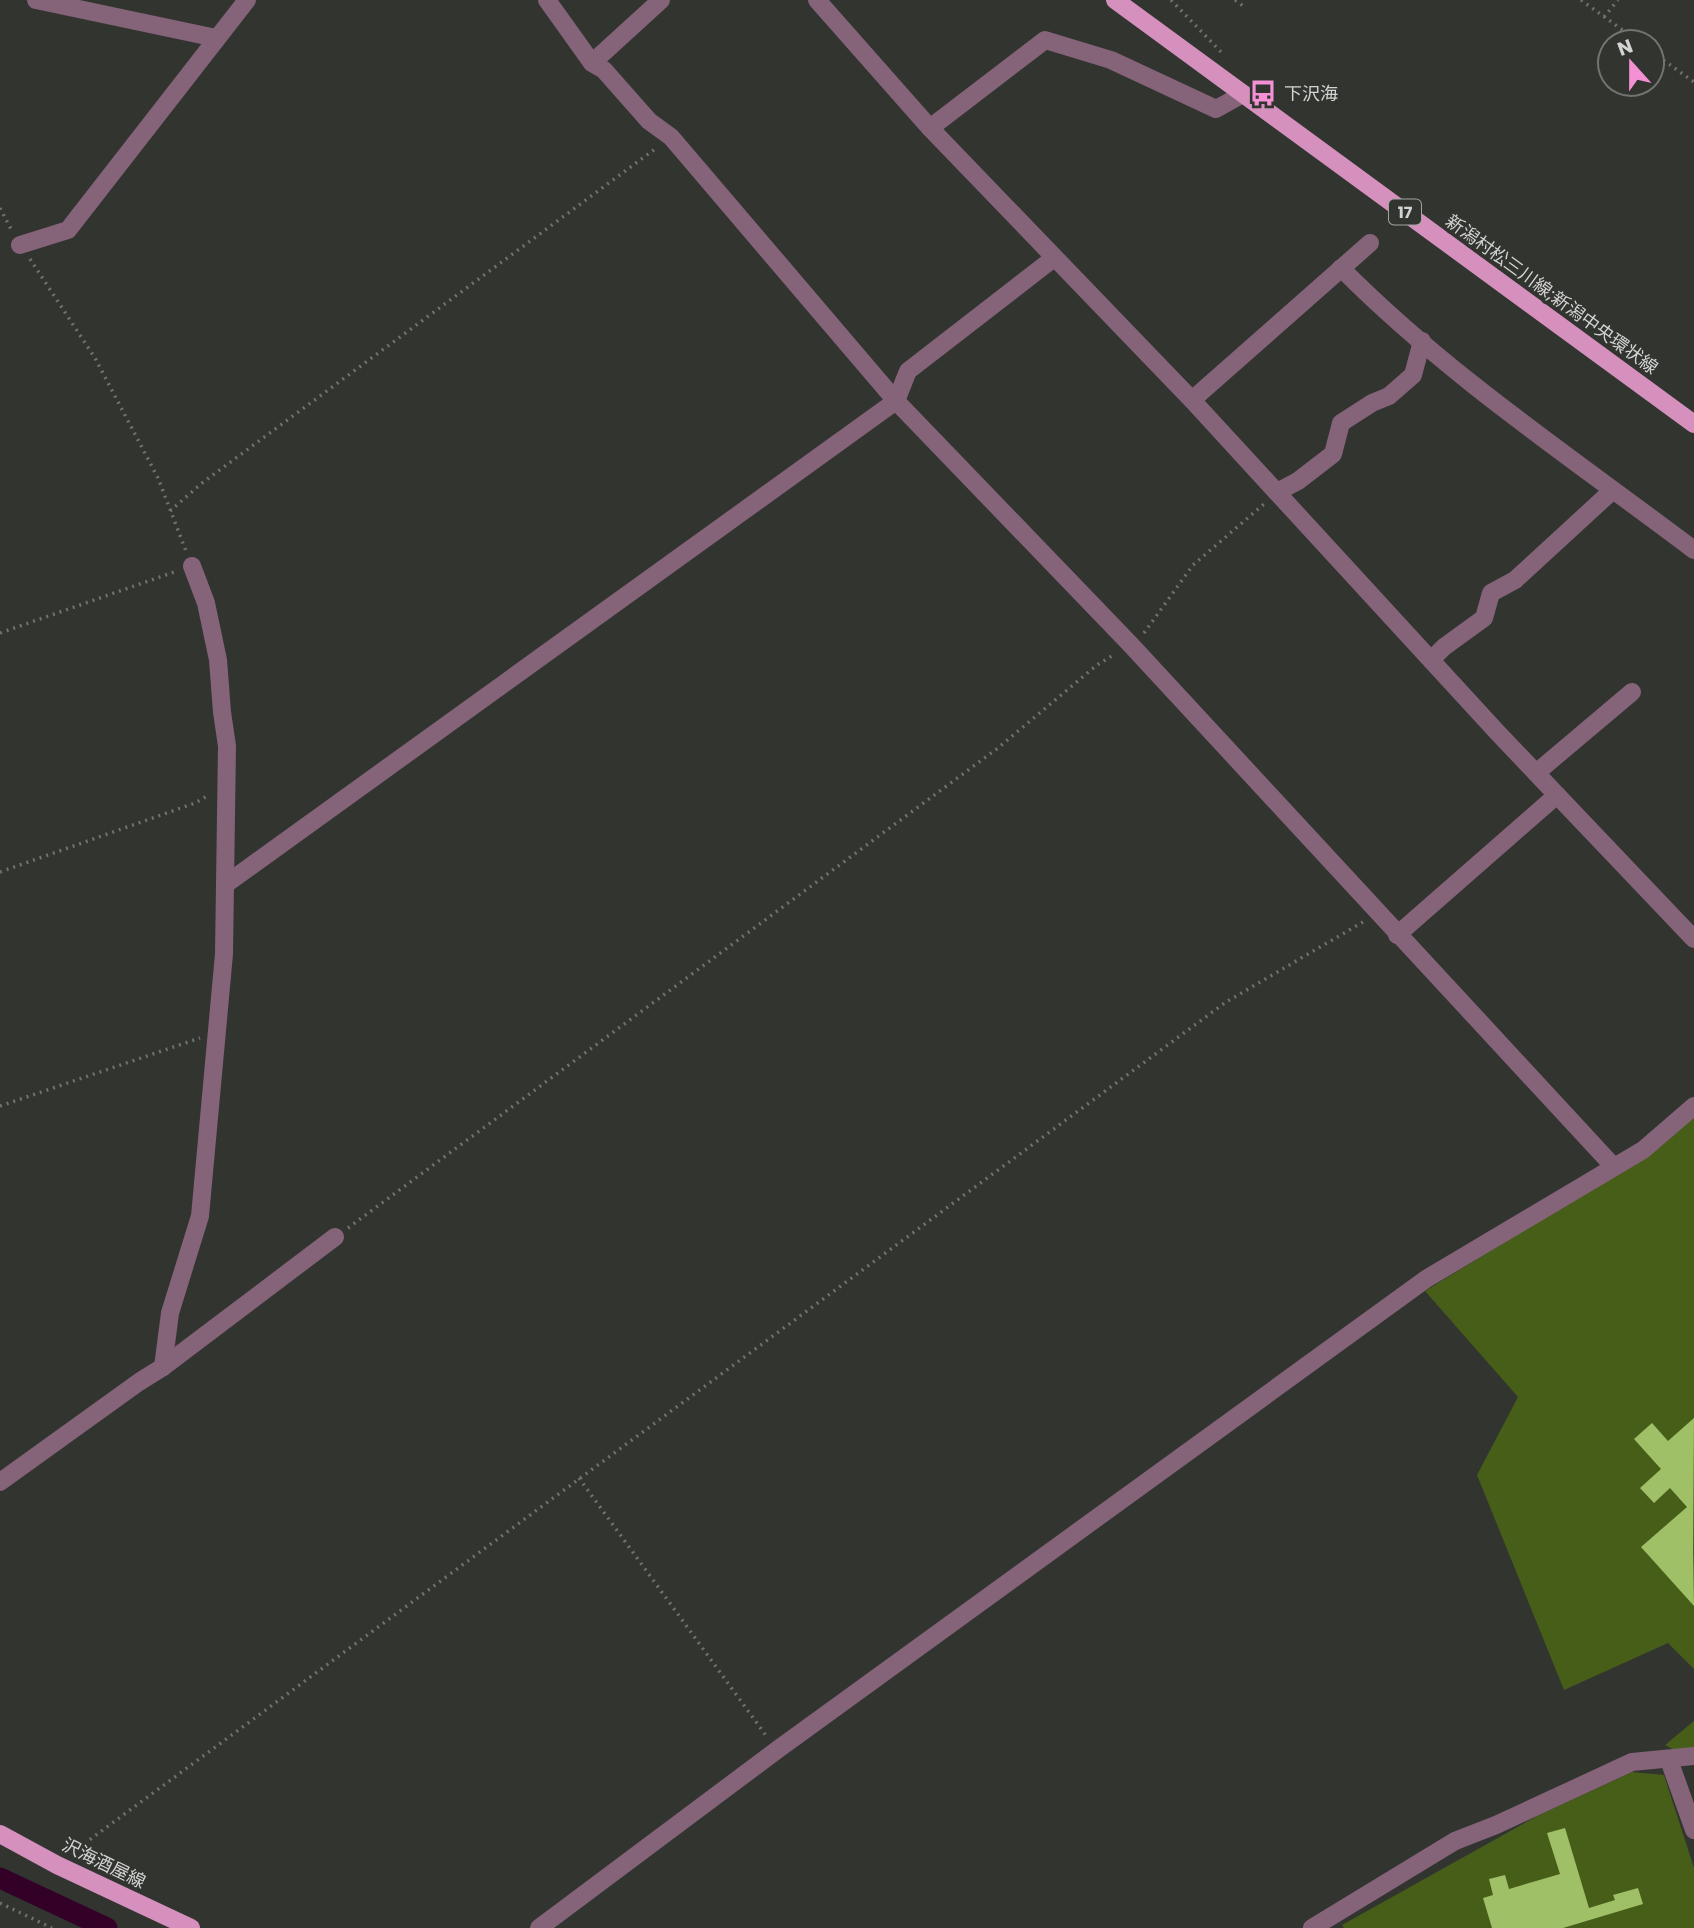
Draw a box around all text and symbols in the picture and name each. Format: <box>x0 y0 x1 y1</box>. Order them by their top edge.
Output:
north arrow <box>1596 28 1666 98</box>
text: N <box>1614 32 1637 63</box>
bus stop icon: 下沢海 <box>1248 78 1278 108</box>
place label: 下沢海 <box>1284 81 1338 106</box>
road number: 17 <box>1389 200 1421 224</box>
street label: 新潟村松三川線;新潟中央環状線 <box>1441 208 1663 380</box>
street label: 沢海酒屋線 <box>58 1832 150 1894</box>

